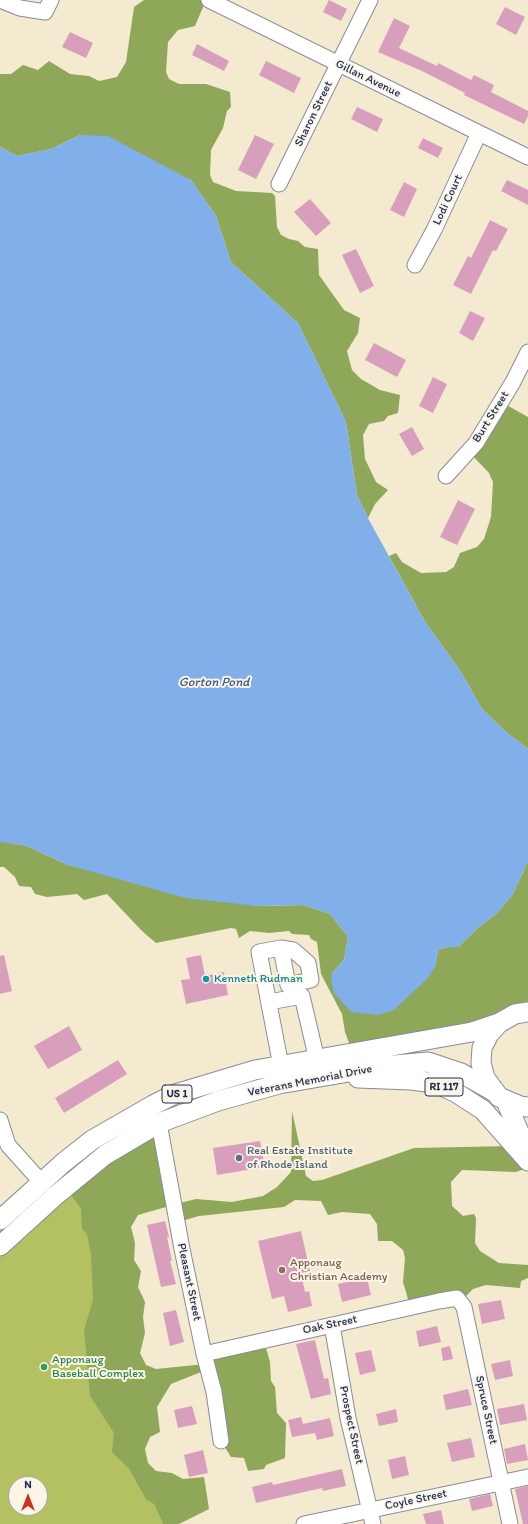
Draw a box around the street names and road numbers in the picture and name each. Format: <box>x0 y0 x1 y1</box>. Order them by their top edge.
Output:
street label: Gillan Avenue <box>333 57 403 101</box>
street label: Sharon Street <box>292 79 336 149</box>
street label: Lodi Court <box>430 172 466 228</box>
street label: Burt Street <box>470 389 512 445</box>
street label: Veterans Memorial Drive <box>247 1062 373 1100</box>
road number: RI 117 <box>425 1078 463 1096</box>
road number: US 1 <box>162 1085 192 1103</box>
street label: Pleasant Street <box>174 1242 204 1322</box>
street label: Oak Street <box>301 1312 359 1338</box>
street label: Spruce Street <box>472 1374 500 1446</box>
street label: Prospect Street <box>336 1385 366 1465</box>
street label: Coyle Street <box>384 1486 448 1514</box>

